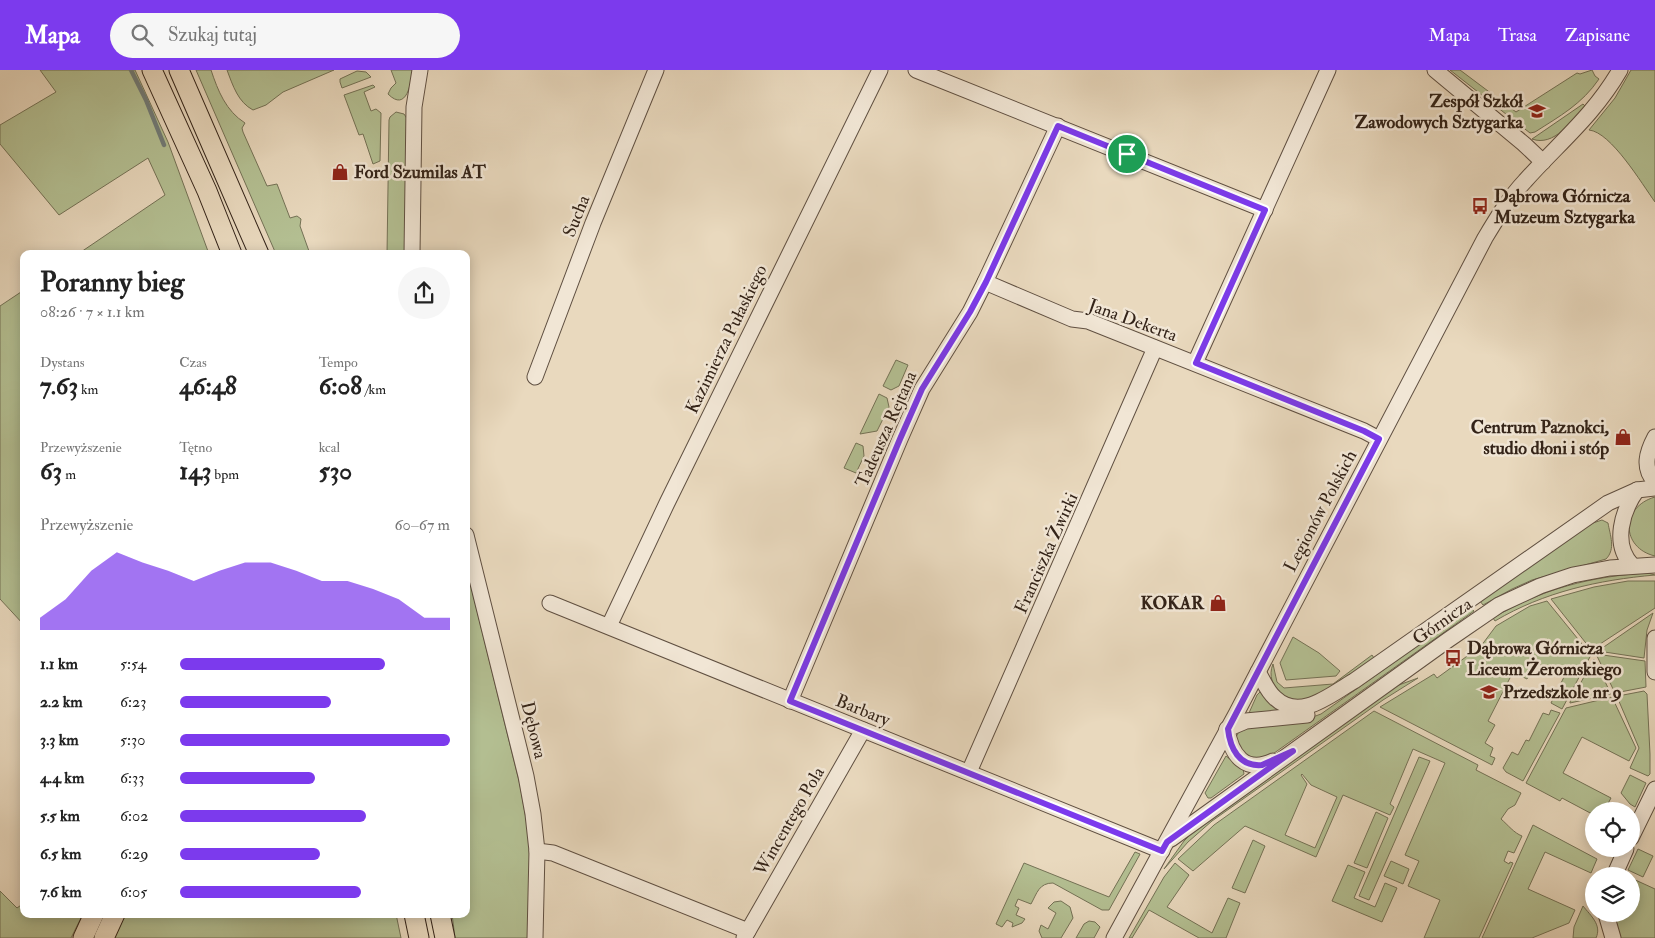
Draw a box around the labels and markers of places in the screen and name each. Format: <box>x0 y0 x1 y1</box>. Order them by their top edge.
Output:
place label: Zespół Szkół Zawodowych Sztygarka <box>1355 90 1524 134</box>
school or university icon: Zespół Szkół Zawodowych Sztygarka <box>1527 101 1547 121</box>
pin <box>1106 133 1148 175</box>
place label: Ford Szumilas AT <box>354 161 486 184</box>
shop icon: Ford Szumilas AT <box>330 162 350 182</box>
place label: Dąbrowa Górnicza Muzeum Sztygarka <box>1493 185 1635 229</box>
bus stop icon: Dąbrowa Górnicza Muzeum Sztygarka <box>1470 196 1490 216</box>
place label: Centrum Paznokci, studio dłoni i stóp <box>1471 416 1609 460</box>
shop icon: Centrum Paznokci, studio dłoni i stóp <box>1613 427 1633 447</box>
place label: KOKAR <box>1141 592 1205 615</box>
shop icon: KOKAR <box>1208 593 1228 613</box>
place label: Dąbrowa Górnicza Liceum Żeromskiego <box>1467 637 1622 681</box>
bus stop icon: Dąbrowa Górnicza Liceum Żeromskiego <box>1443 648 1463 668</box>
place label: Przedszkole nr 9 <box>1503 681 1622 704</box>
school or university icon: Przedszkole nr 9 <box>1479 682 1499 702</box>

